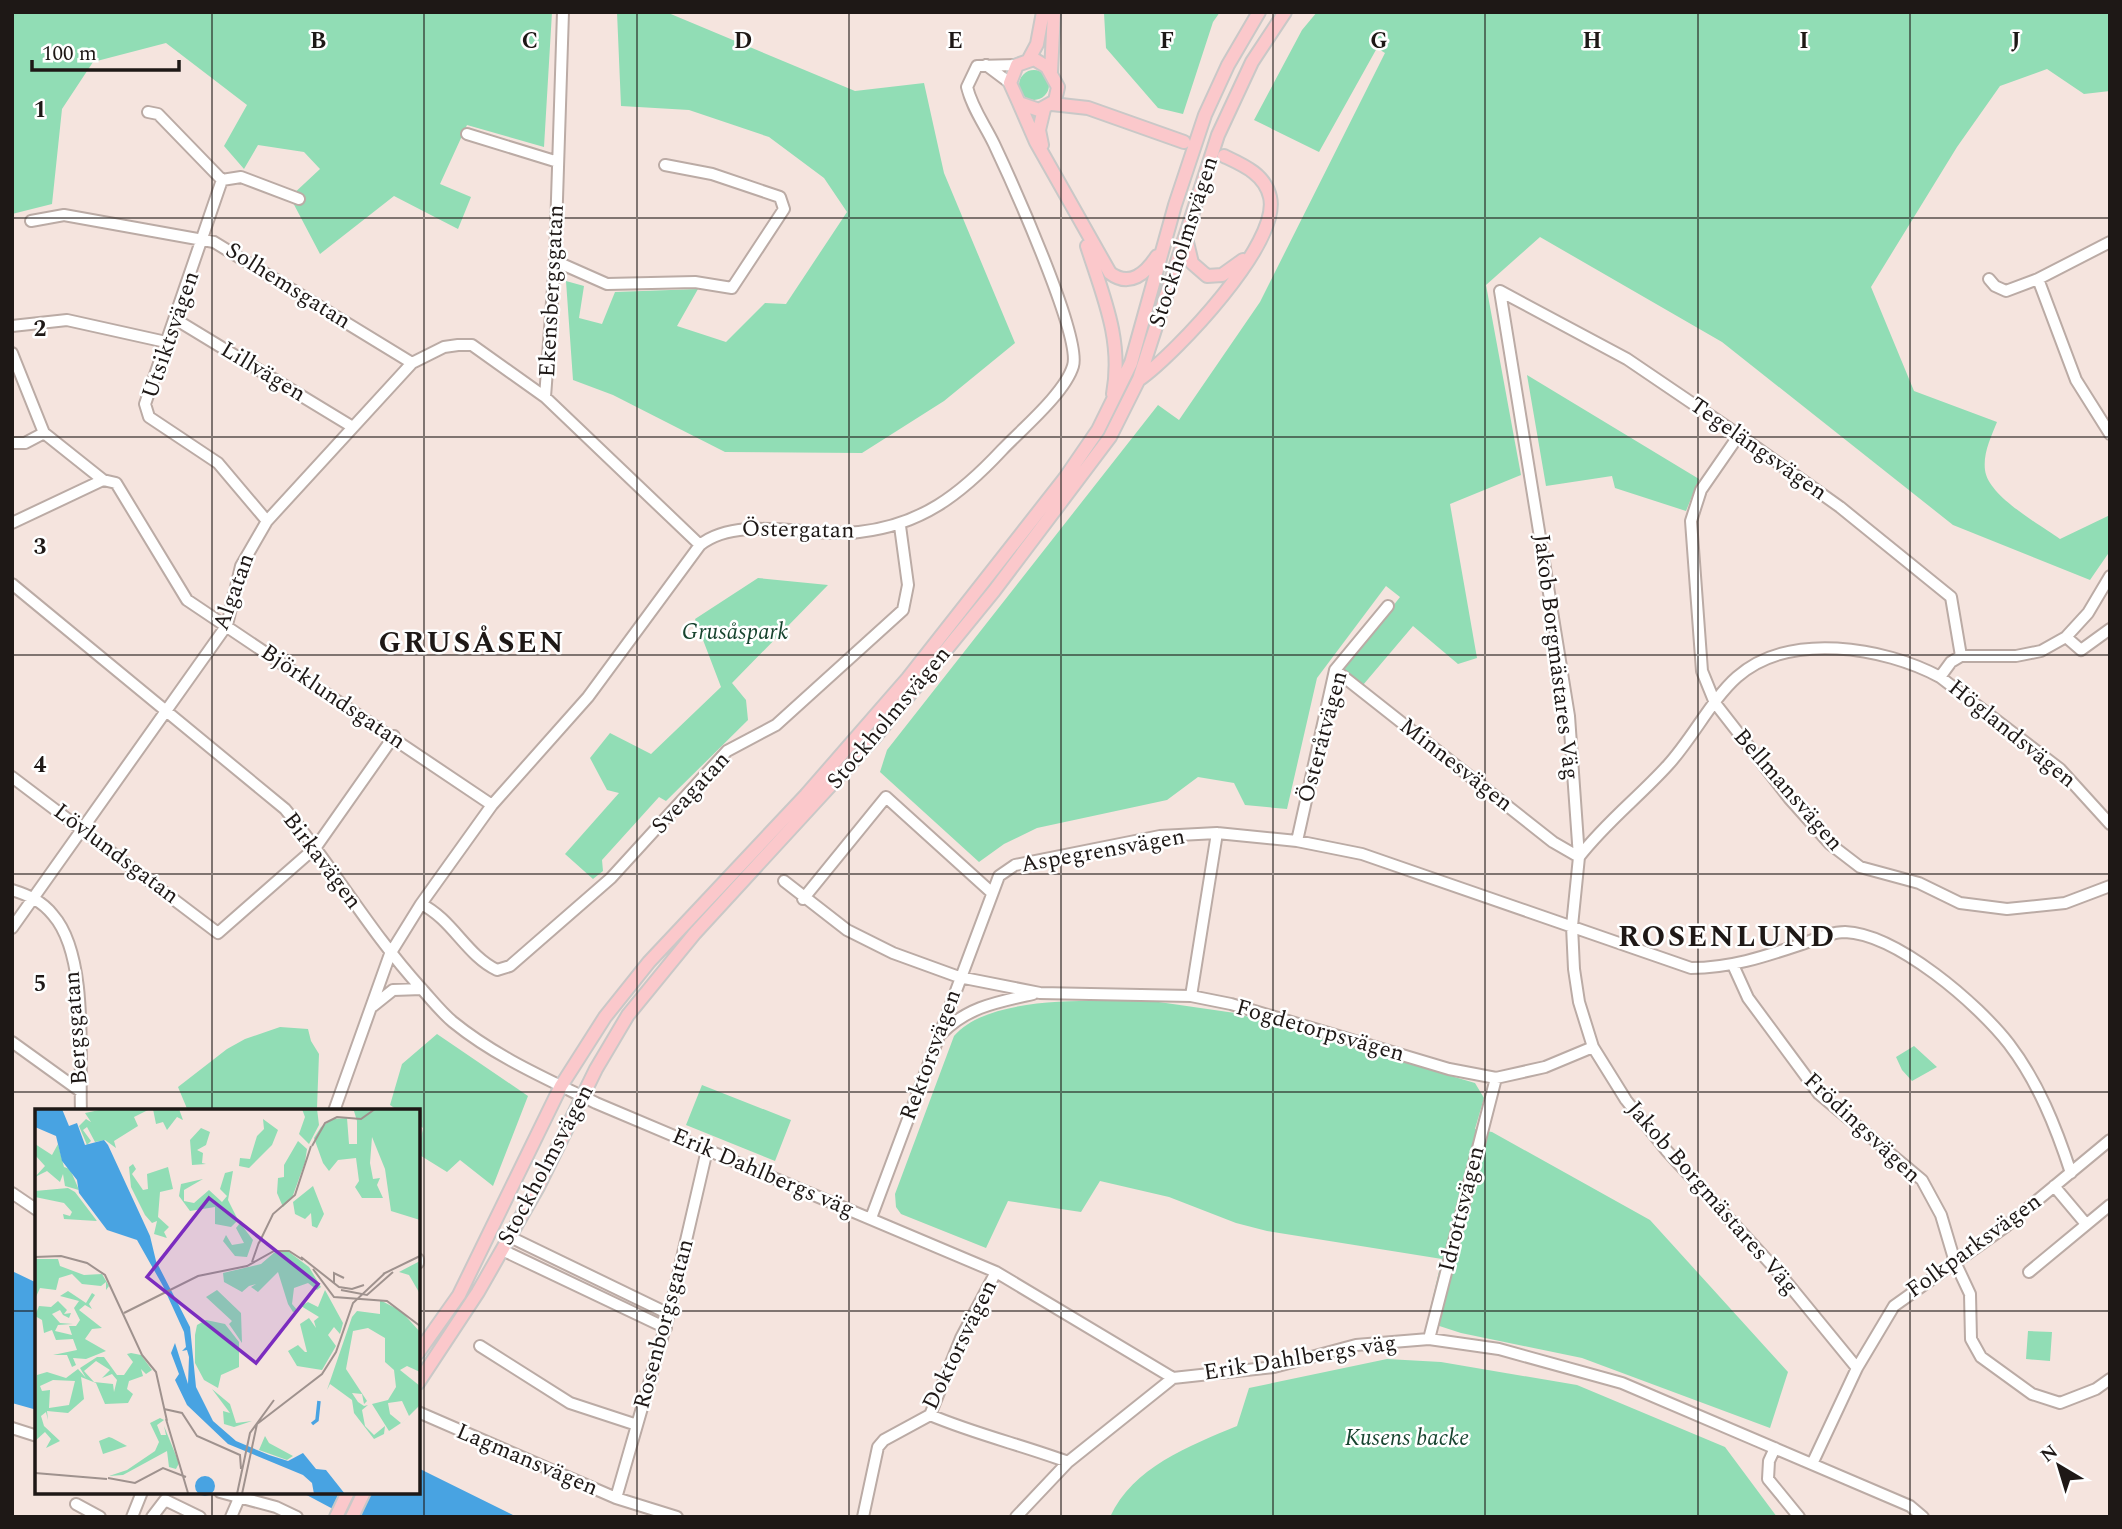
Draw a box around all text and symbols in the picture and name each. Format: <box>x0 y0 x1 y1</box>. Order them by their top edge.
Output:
text: B <box>310 24 326 59</box>
text: C <box>522 24 538 59</box>
text: D <box>734 24 752 59</box>
text: E <box>947 24 963 59</box>
text: F <box>1160 24 1174 59</box>
text: G <box>1370 24 1388 59</box>
text: H <box>1582 24 1602 59</box>
text: I <box>1799 24 1809 59</box>
text: J <box>2011 24 2021 59</box>
scale bar <box>32 28 178 72</box>
text: 100 m <box>42 38 97 70</box>
text: 1 <box>34 93 46 128</box>
street label: Stockholmsvägen <box>1140 152 1228 332</box>
street label: Ekensbergsgatan <box>530 204 574 378</box>
street label: Solhemsgatan <box>218 233 358 339</box>
street label: Utsiktsvägen <box>133 266 209 404</box>
text: 2 <box>34 312 47 347</box>
street label: Lillvägen <box>214 333 312 411</box>
street label: Tegelängsvägen <box>1682 388 1834 510</box>
street label: Östergatan <box>741 512 855 548</box>
text: 3 <box>34 530 47 565</box>
street label: Jakob Borgmästares Väg <box>1524 532 1588 782</box>
street label: Algatan <box>204 548 264 636</box>
park label: Grusåspark <box>682 615 789 650</box>
district label: GRUSÅSEN <box>379 620 566 666</box>
street label: Björklundsgatan <box>253 635 413 759</box>
street label: Stockholmsvägen <box>818 639 960 797</box>
street label: Österåtvägen <box>1289 667 1357 807</box>
street label: Höglandsvägen <box>1940 671 2084 797</box>
street label: Minnesvägen <box>1392 709 1520 821</box>
street label: Bellmansvägen <box>1725 721 1851 859</box>
street label: Sveagatan <box>643 744 739 842</box>
text: 4 <box>34 748 47 783</box>
street label: Lövlundsgatan <box>46 795 186 913</box>
street label: Birkavägen <box>274 805 370 917</box>
street label: Aspegrensvägen <box>1018 819 1188 883</box>
district label: ROSENLUND <box>1618 914 1836 960</box>
text: 5 <box>34 967 46 1002</box>
street label: Bergsgatan <box>55 970 97 1086</box>
street label: Rektorsvägen <box>891 984 971 1126</box>
street label: Fogdetorpsvägen <box>1232 990 1408 1072</box>
street label: Frödingsvägen <box>1795 1064 1929 1192</box>
street label: Stockholmsvägen <box>489 1078 603 1252</box>
street label: Jakob Borgmästares Väg <box>1618 1093 1806 1303</box>
inset map <box>35 1109 420 1494</box>
street label: Erik Dahlbergs väg <box>666 1119 860 1227</box>
street label: Idrottsvägen <box>1429 1142 1495 1276</box>
street label: Folkparksvägen <box>1899 1185 2049 1307</box>
street label: Rosenborgsgatan <box>624 1235 704 1413</box>
street label: Doktorsvägen <box>913 1274 1007 1416</box>
street label: Erik Dahlbergs väg <box>1201 1325 1399 1391</box>
street label: Lagmansvägen <box>451 1414 603 1506</box>
park label: Kusens backe <box>1345 1421 1469 1456</box>
north arrow <box>2024 1431 2094 1501</box>
text: N <box>2034 1438 2064 1470</box>

